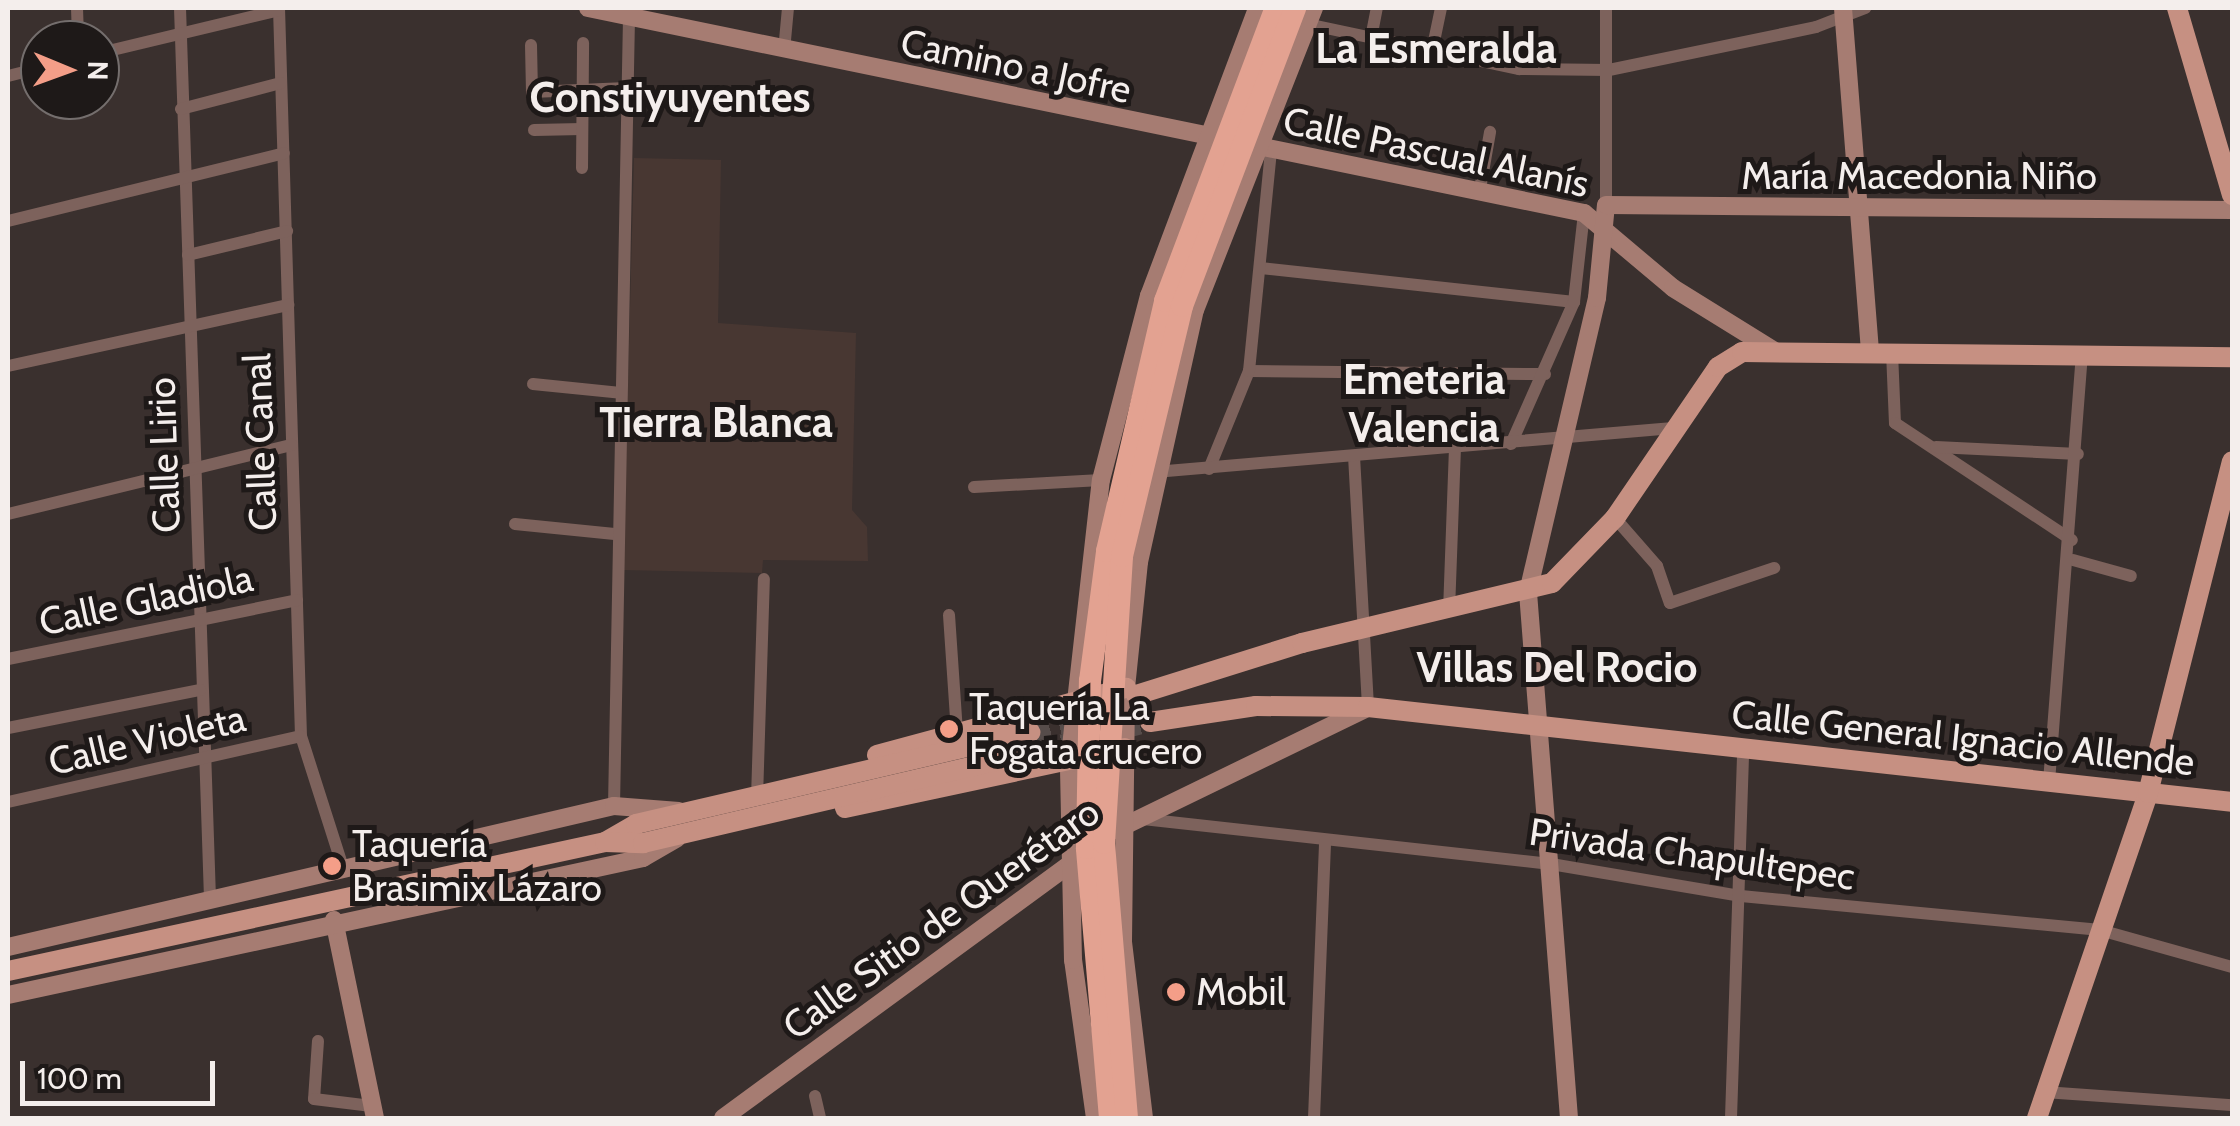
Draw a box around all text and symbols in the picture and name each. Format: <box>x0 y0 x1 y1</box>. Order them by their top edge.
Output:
street label: Camino a Jofre <box>897 19 1135 113</box>
north arrow <box>20 20 120 120</box>
district label: La Esmeralda <box>1315 23 1557 73</box>
text: N <box>81 60 115 81</box>
district label: Constiyuyentes <box>530 72 810 122</box>
street label: Calle Pascual Alanís <box>1279 97 1593 207</box>
street label: María Macedonia Niño <box>1741 153 2097 199</box>
street label: Calle Canal <box>234 353 286 531</box>
district label: Emeteria Valencia <box>1343 354 1505 452</box>
street label: Calle Lirio <box>139 377 189 533</box>
district label: Tierra Blanca <box>599 397 833 447</box>
street label: Calle Gladiola <box>35 555 257 645</box>
district label: Villas Del Rocio <box>1417 642 1697 692</box>
place label: Taquería La Fogata crucero <box>969 684 1203 774</box>
street label: Calle General Ignacio Allende <box>1729 691 2197 785</box>
street label: Calle Violeta <box>44 695 250 785</box>
marker: Taquería La Fogata crucero <box>938 718 960 740</box>
street label: Calle Sitio de Querétaro <box>774 789 1108 1049</box>
street label: Privada Chapultepec <box>1526 809 1858 899</box>
place label: Taquería Brasimix Lázaro <box>352 821 602 911</box>
marker: Taquería Brasimix Lázaro <box>321 855 343 877</box>
place label: Mobil <box>1196 969 1285 1015</box>
marker: Mobil <box>1165 981 1187 1003</box>
scale bar <box>25 1041 220 1103</box>
text: 100 m <box>37 1060 122 1097</box>

